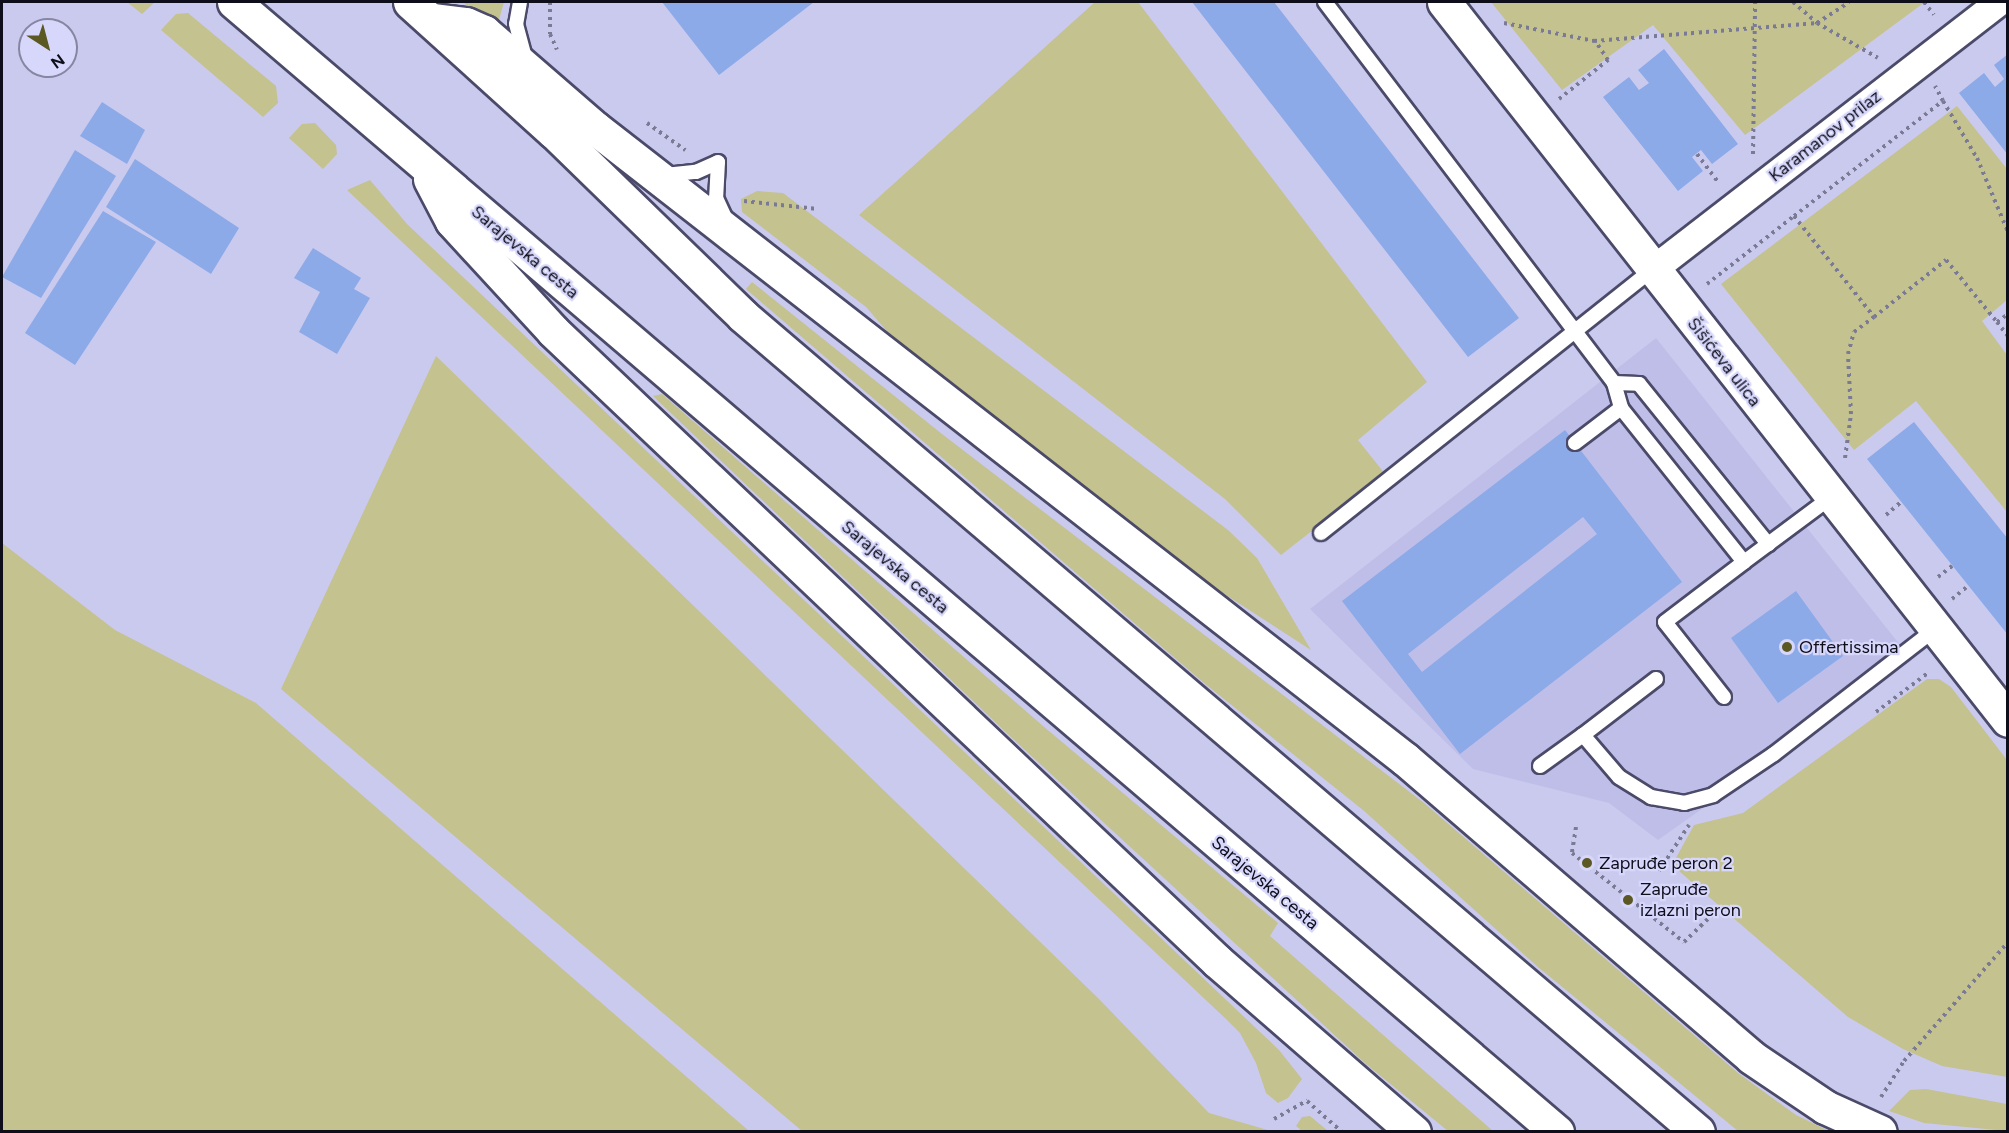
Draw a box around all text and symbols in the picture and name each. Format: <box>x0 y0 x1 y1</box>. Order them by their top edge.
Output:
north arrow <box>18 18 78 78</box>
text: N <box>47 50 68 73</box>
street label: Karamanov prilaz <box>1764 85 1886 187</box>
street label: Sarajevska cesta <box>467 201 583 303</box>
street label: Šišićeva ulica <box>1683 313 1765 411</box>
street label: Sarajevska cesta <box>837 516 953 618</box>
place label: Offertissima <box>1799 636 1899 658</box>
marker: Offertissima <box>1780 640 1794 654</box>
street label: Sarajevska cesta <box>1207 832 1323 934</box>
place label: Zapruđe peron 2 <box>1599 852 1733 874</box>
marker: Zapruđe peron 2 <box>1580 856 1594 870</box>
place label: Zapruđe izlazni peron <box>1640 879 1741 922</box>
marker: Zapruđe izlazni peron <box>1621 893 1635 907</box>

